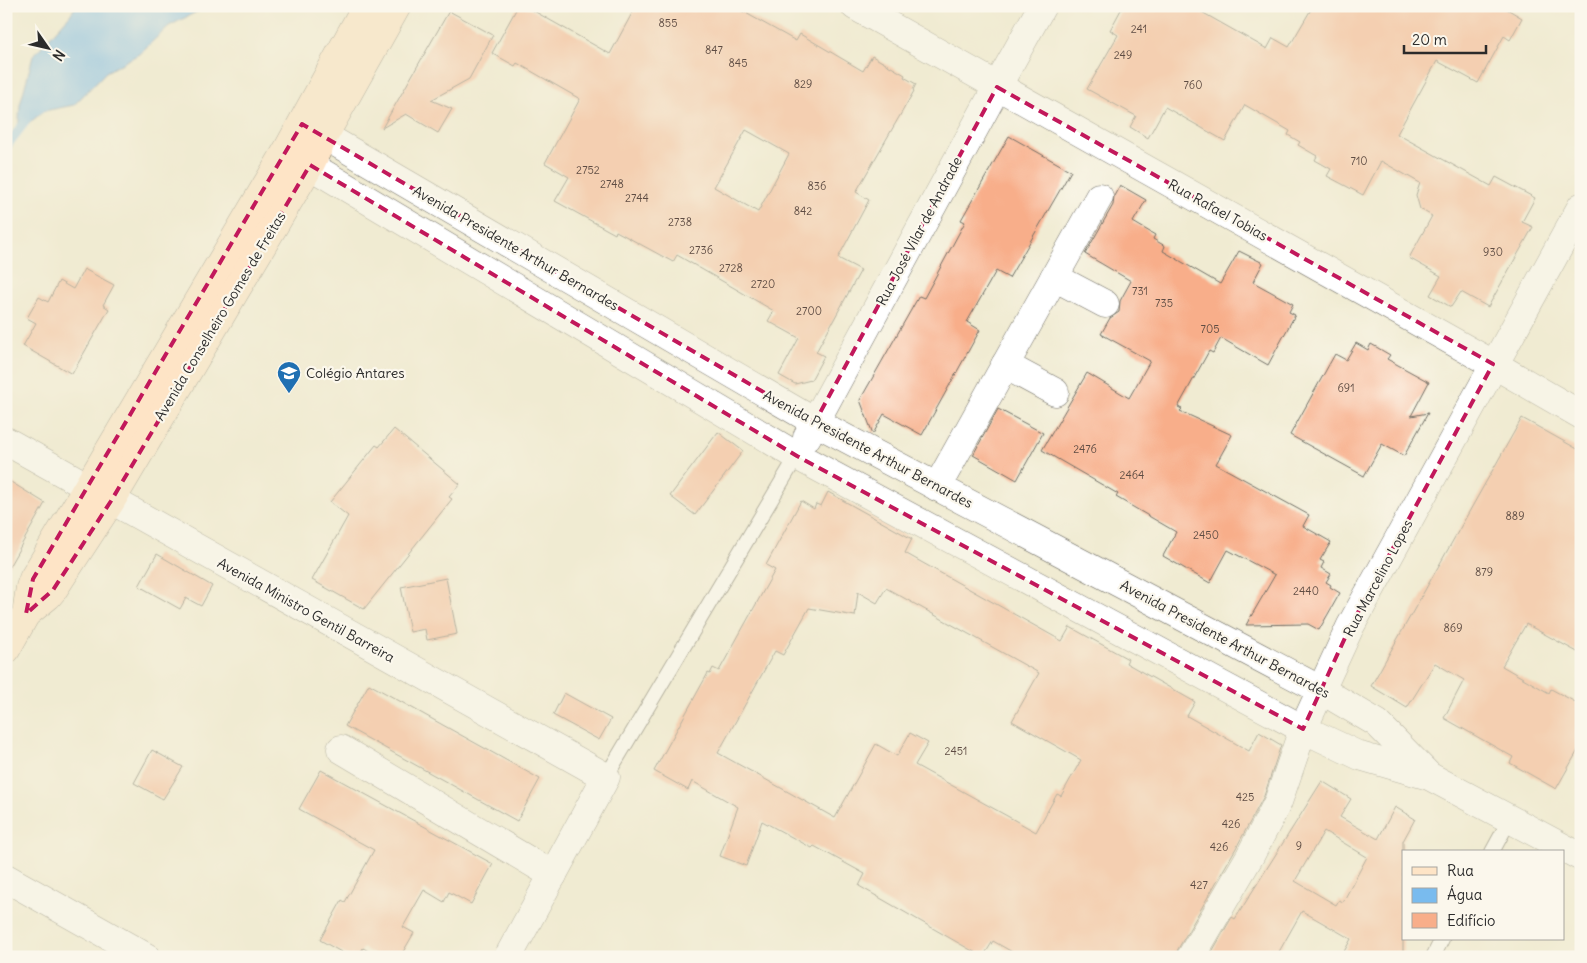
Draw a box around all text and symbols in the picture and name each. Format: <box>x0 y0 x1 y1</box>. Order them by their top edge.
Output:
house number: 855 <box>659 16 678 30</box>
north arrow <box>22 22 72 72</box>
house number: 241 <box>1131 22 1147 36</box>
scale bar <box>1404 22 1487 54</box>
text: 20 m <box>1412 30 1447 49</box>
house number: 847 <box>705 43 724 57</box>
text: N <box>49 46 69 64</box>
house number: 249 <box>1114 48 1132 62</box>
house number: 845 <box>728 56 748 70</box>
house number: 829 <box>794 77 812 91</box>
house number: 760 <box>1184 78 1202 92</box>
street label: Rua José Vilar de Andrade <box>872 153 966 309</box>
house number: 710 <box>1351 154 1368 168</box>
house number: 2752 <box>576 163 600 177</box>
street label: Rua Rafael Tobias <box>1165 175 1271 245</box>
house number: 2748 <box>600 177 624 191</box>
house number: 836 <box>808 179 826 193</box>
street label: Avenida Presidente Arthur Bernardes <box>410 182 622 314</box>
house number: 2744 <box>625 191 649 205</box>
house number: 842 <box>794 204 812 218</box>
street label: Avenida Conselheiro Gomes de Freitas <box>150 208 290 424</box>
house number: 2738 <box>668 215 692 229</box>
house number: 2736 <box>689 243 713 257</box>
house number: 930 <box>1483 245 1503 259</box>
house number: 2728 <box>719 261 743 275</box>
house number: 2720 <box>751 277 775 291</box>
house number: 731 <box>1132 284 1148 298</box>
house number: 735 <box>1155 296 1173 310</box>
house number: 2700 <box>796 304 822 318</box>
house number: 705 <box>1201 322 1219 336</box>
school or university icon: Colégio Antares <box>276 360 302 394</box>
place label: Colégio Antares <box>306 364 405 382</box>
house number: 691 <box>1337 381 1355 395</box>
street label: Avenida Presidente Arthur Bernardes <box>760 386 976 512</box>
house number: 2476 <box>1073 442 1097 456</box>
house number: 2464 <box>1120 468 1144 482</box>
house number: 889 <box>1506 509 1525 523</box>
street label: Rua Marcelino Lopes <box>1339 516 1417 640</box>
house number: 2450 <box>1193 528 1219 542</box>
street label: Avenida Ministro Gentil Barreira <box>214 554 398 666</box>
house number: 879 <box>1475 565 1493 579</box>
street label: Avenida Presidente Arthur Bernardes <box>1117 576 1333 702</box>
house number: 2440 <box>1293 584 1319 598</box>
house number: 869 <box>1443 621 1463 635</box>
house number: 2451 <box>945 744 967 758</box>
house number: 425 <box>1236 790 1254 804</box>
house number: 426 <box>1222 817 1240 831</box>
house number: 9 <box>1296 839 1302 853</box>
house number: 426 <box>1210 840 1228 854</box>
legend <box>1402 850 1564 940</box>
text: Rua <box>1447 861 1474 880</box>
house number: 427 <box>1190 878 1208 892</box>
text: Água <box>1447 885 1483 904</box>
text: Edifício <box>1447 911 1495 930</box>

